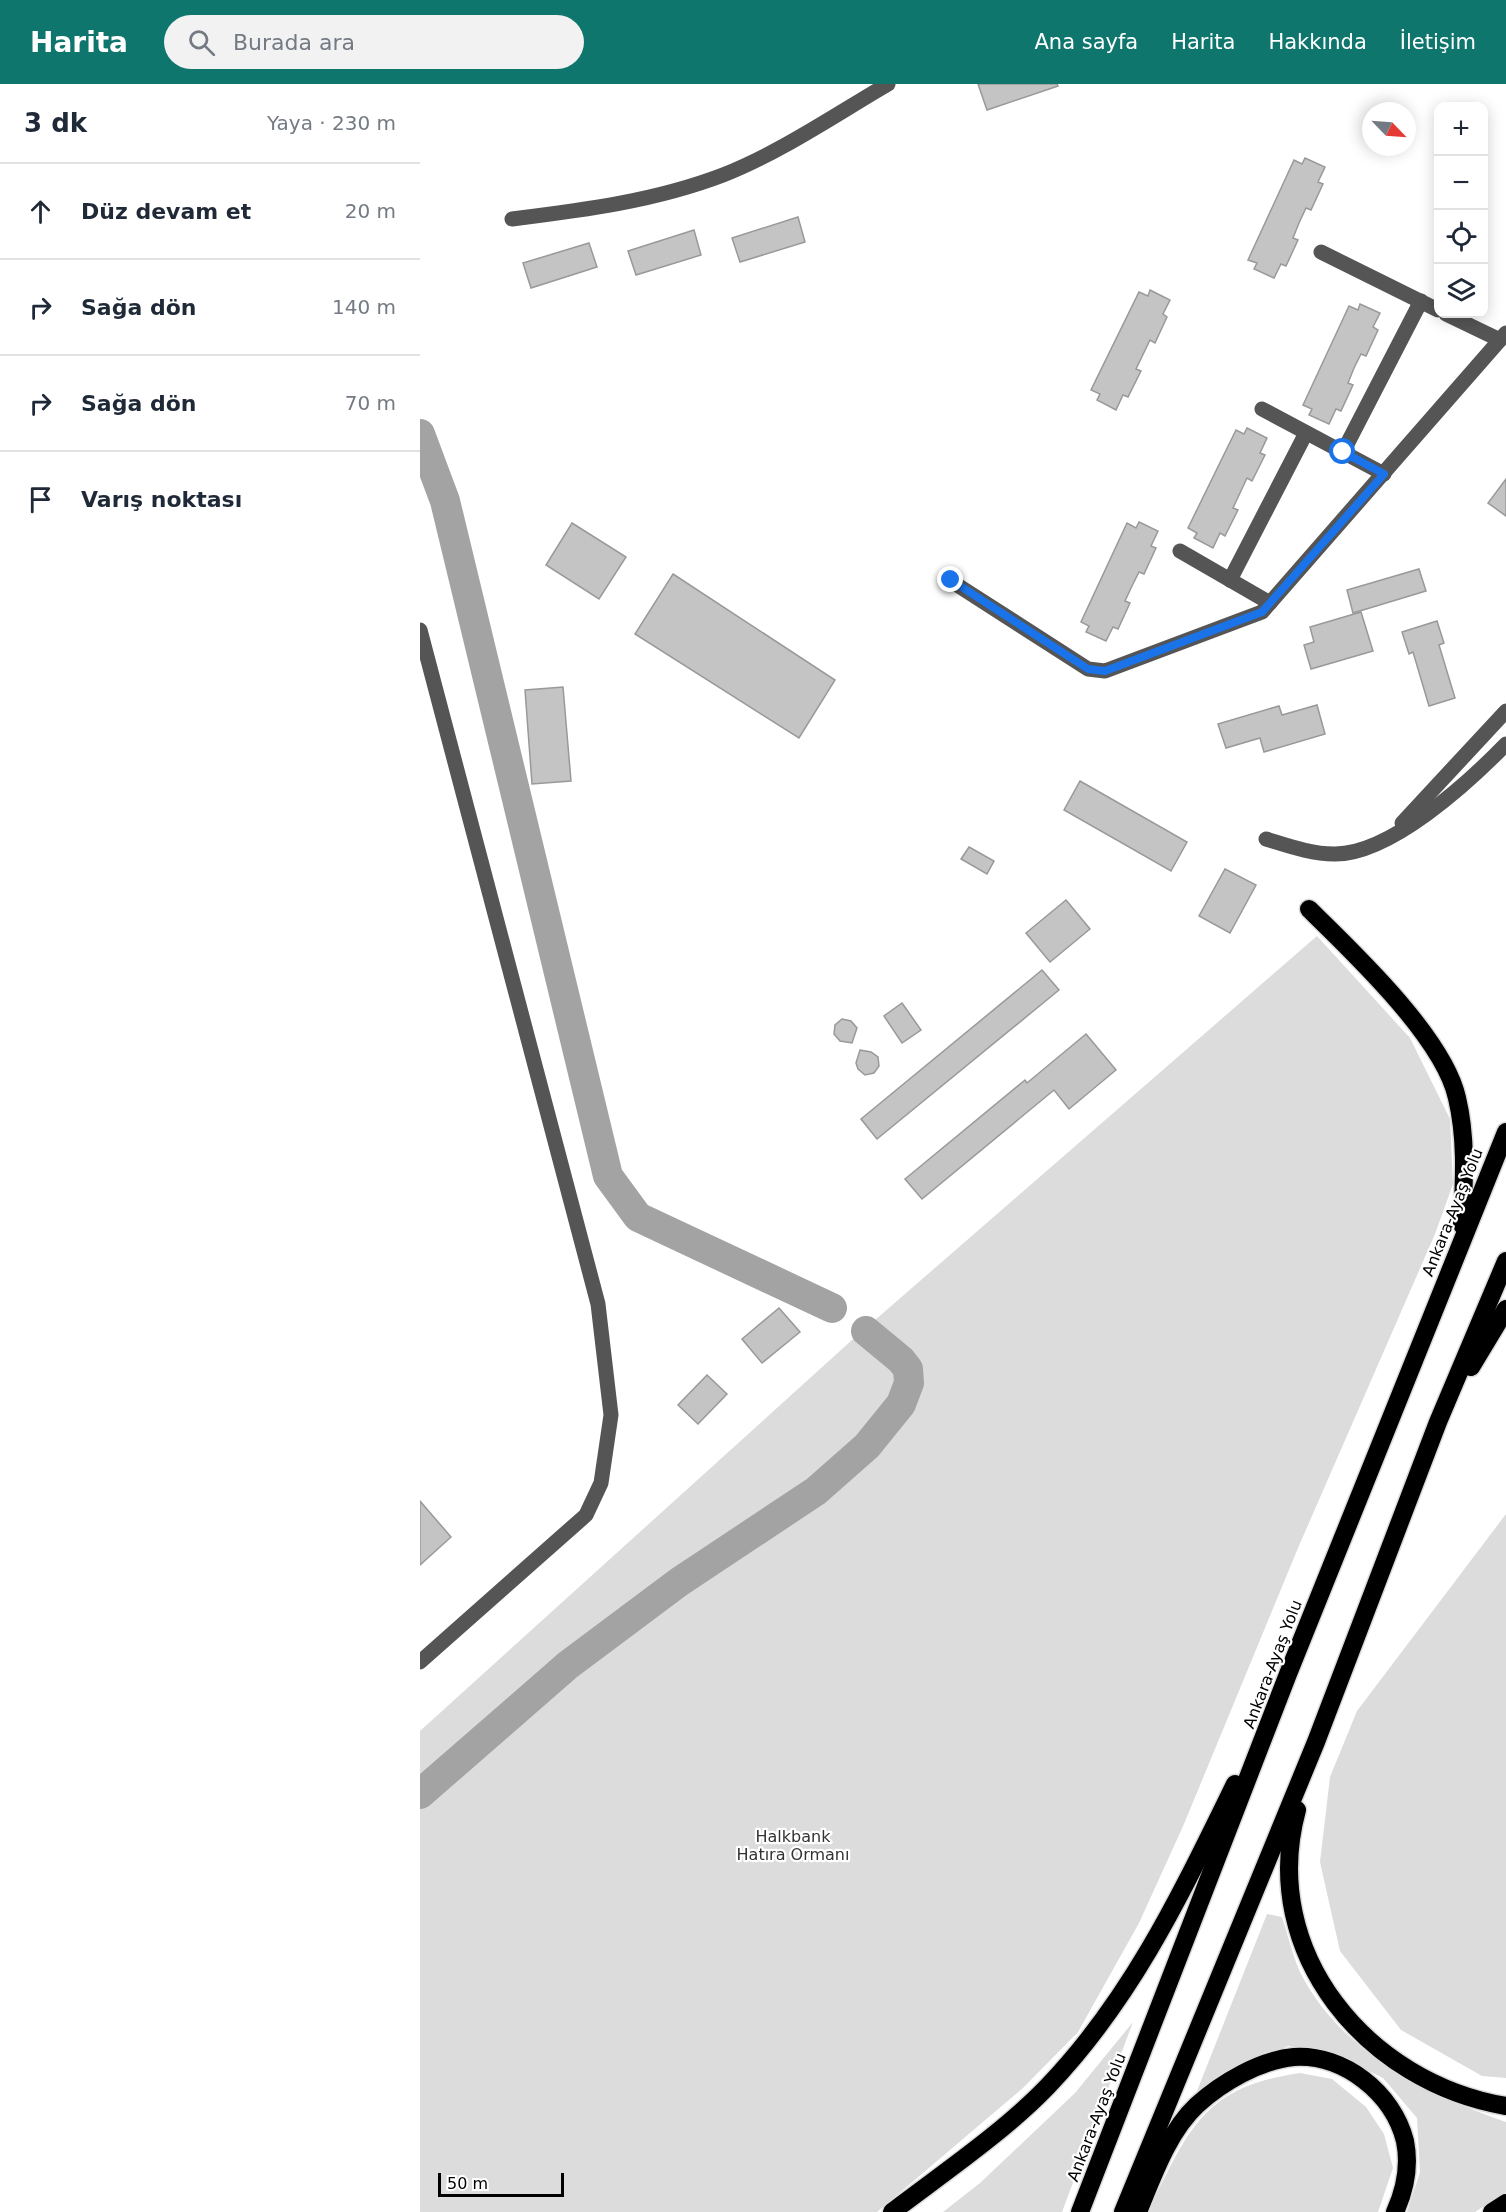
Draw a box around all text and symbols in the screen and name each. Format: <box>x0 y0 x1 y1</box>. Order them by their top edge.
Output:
search box <box>164 15 584 69</box>
text: Harita <box>30 26 128 59</box>
icon: search <box>185 26 218 59</box>
text: Burada ara <box>233 30 355 55</box>
text: Ana sayfa <box>1034 30 1138 54</box>
text: Harita <box>1171 30 1235 54</box>
text: Hakkında <box>1268 30 1367 54</box>
text: İletişim <box>1400 30 1476 54</box>
north arrow <box>1362 102 1416 156</box>
map controls <box>1434 102 1488 318</box>
button: + <box>1434 102 1488 156</box>
text: 3 dk <box>24 108 87 138</box>
text: Yaya · 230 m <box>267 111 396 135</box>
button: − <box>1434 156 1488 210</box>
icon: ahead <box>24 195 57 228</box>
text: Düz devam et <box>81 199 251 224</box>
text: 20 m <box>345 199 396 223</box>
button: locate <box>1434 210 1488 264</box>
button: layers <box>1434 264 1488 318</box>
icon: right <box>24 291 57 324</box>
text: Sağa dön <box>81 295 196 320</box>
text: 140 m <box>332 295 396 319</box>
icon: right <box>24 387 57 420</box>
text: Sağa dön <box>81 391 196 416</box>
text: 70 m <box>345 391 396 415</box>
route start <box>1329 438 1355 464</box>
icon: arrive <box>24 483 57 516</box>
text: Varış noktası <box>81 487 242 512</box>
route end <box>937 566 963 592</box>
street label: Ankara-Ayaş Yolu <box>1418 1145 1487 1279</box>
street label: Ankara-Ayaş Yolu <box>1239 1597 1306 1731</box>
park label: Halkbank Hatıra Ormanı <box>737 1827 849 1864</box>
street label: Ankara-Ayaş Yolu <box>1063 2050 1130 2184</box>
scale bar <box>438 2170 564 2198</box>
text: 50 m <box>447 2174 488 2193</box>

